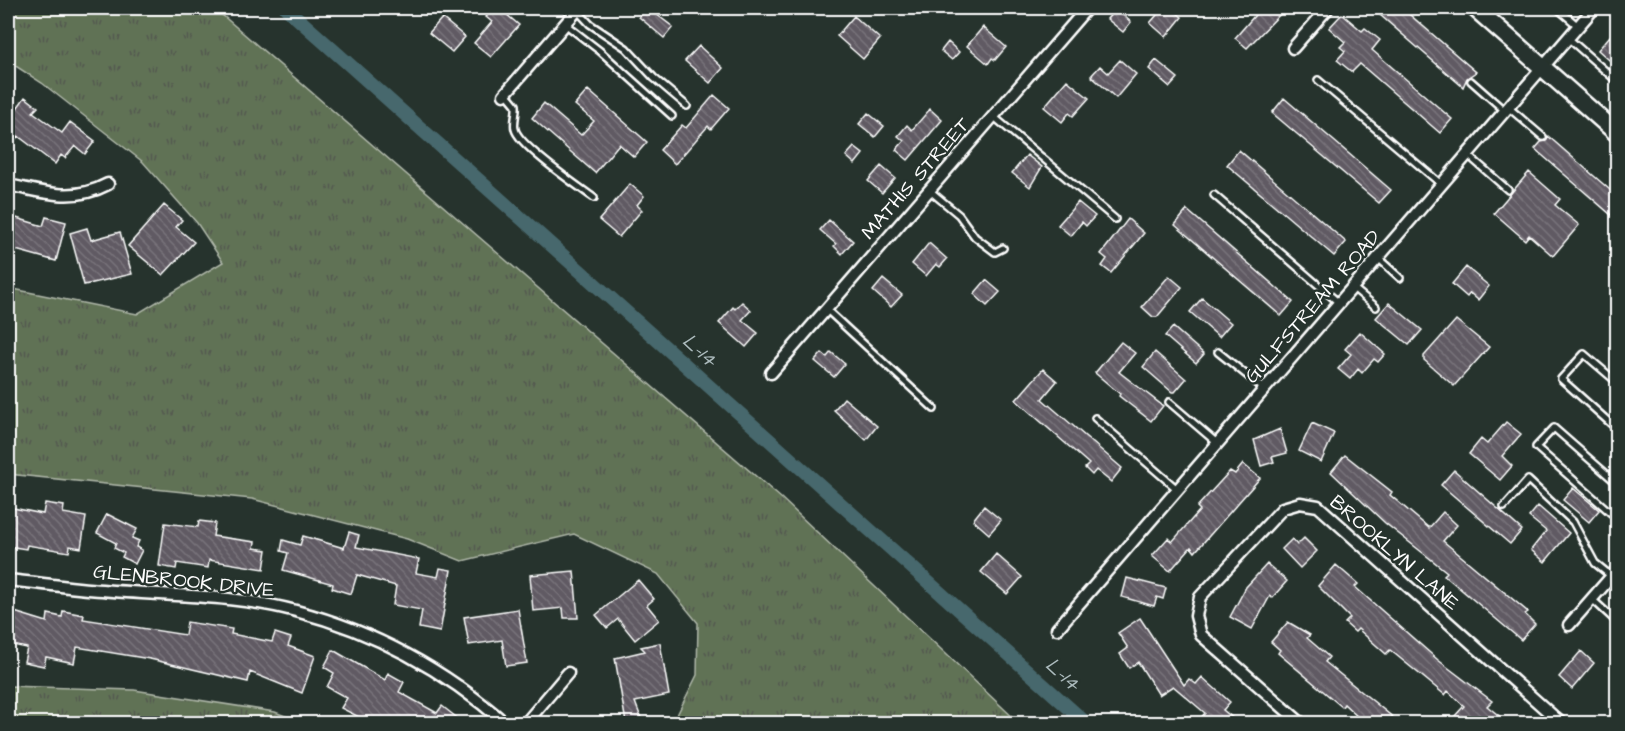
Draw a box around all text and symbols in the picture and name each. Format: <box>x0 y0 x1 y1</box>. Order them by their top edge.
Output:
street label: MATHIS STREET <box>855 111 977 246</box>
street label: GULFSTREAM ROAD <box>1238 224 1387 389</box>
water label: L-14 <box>676 327 725 375</box>
street label: BROOKLYN LANE <box>1323 489 1465 617</box>
street label: GLENBROOK DRIVE <box>92 558 276 604</box>
water label: L-14 <box>1039 651 1088 699</box>

